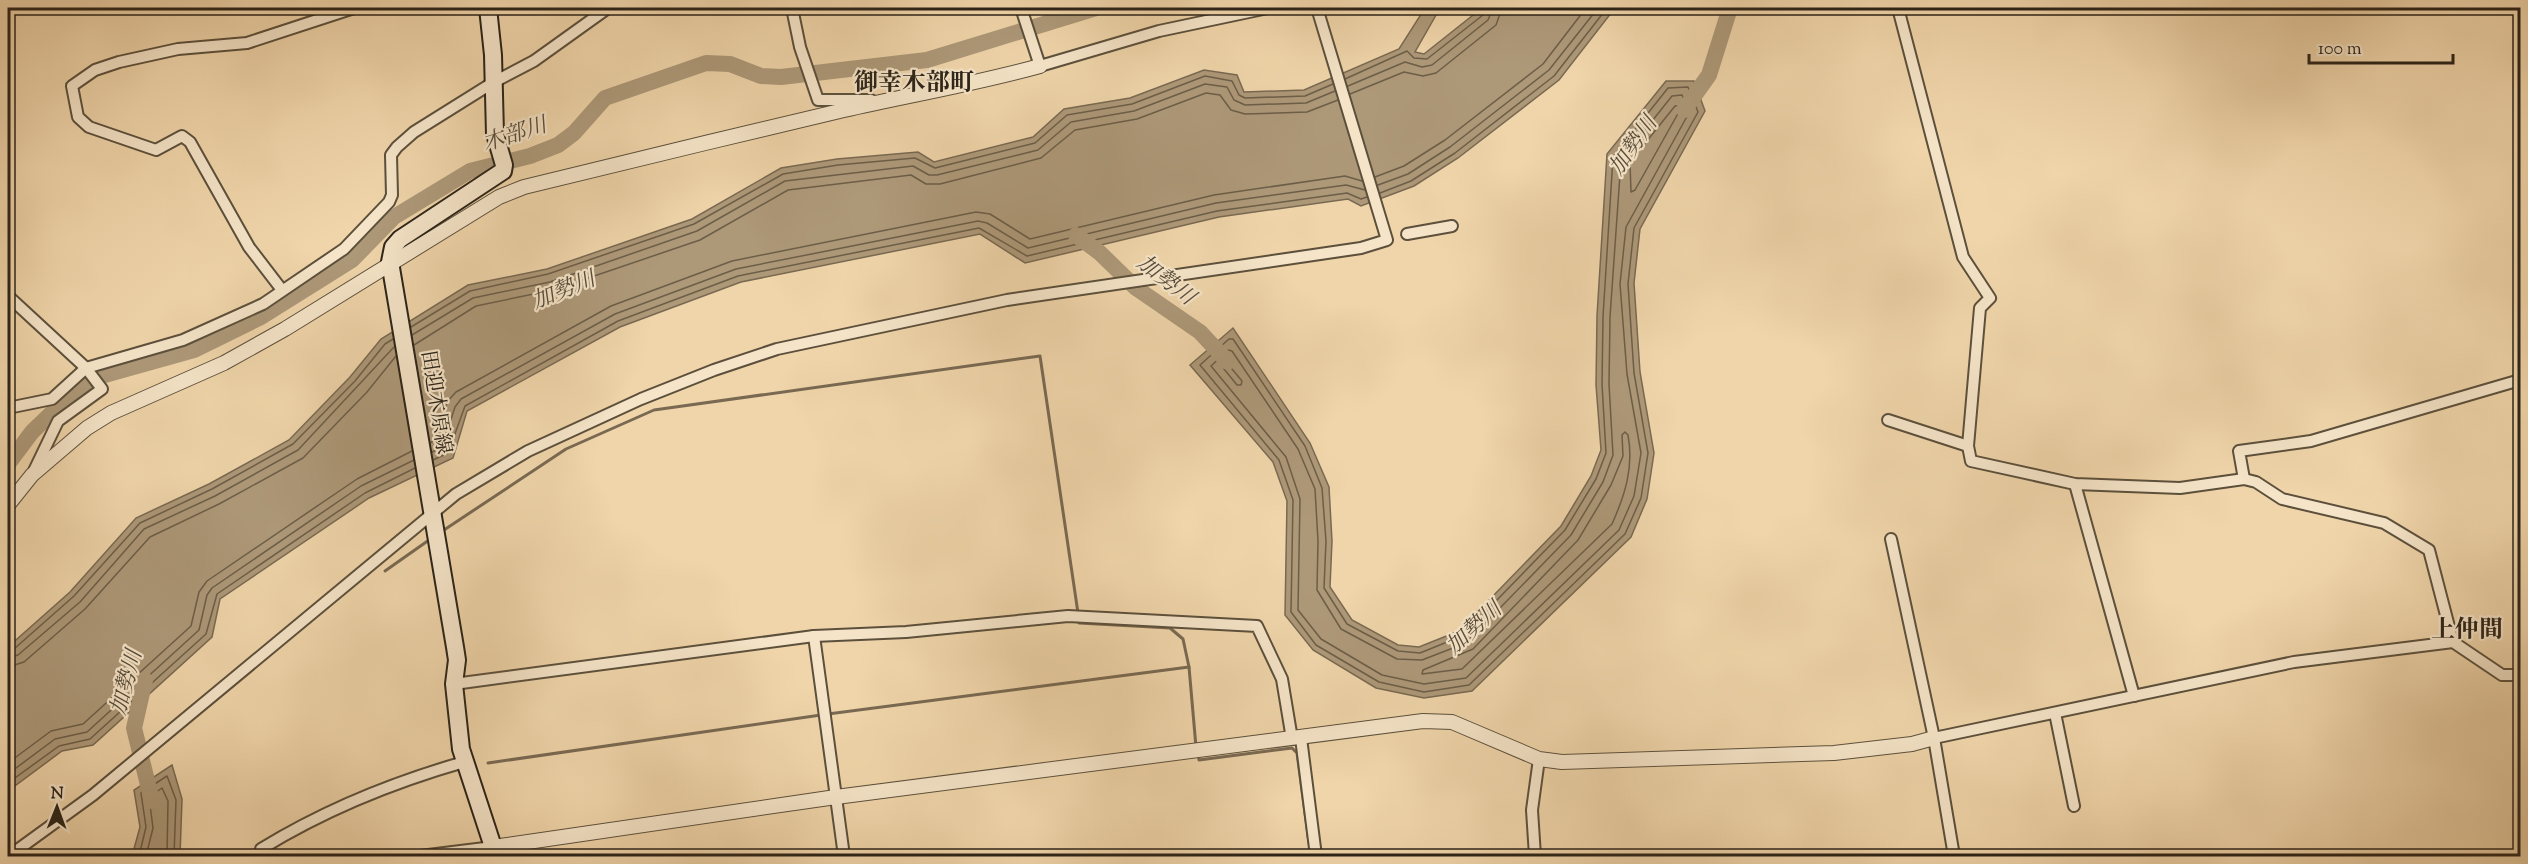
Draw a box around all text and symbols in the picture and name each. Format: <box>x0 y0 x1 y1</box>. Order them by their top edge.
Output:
scale bar <box>2309 27 2453 65</box>
text: 100 m <box>2318 37 2362 63</box>
district label: 御幸木部町 <box>854 67 974 101</box>
water label: 加勢川 <box>1602 109 1668 183</box>
water label: 木部川 <box>479 110 553 161</box>
water label: 加勢川 <box>1129 248 1203 316</box>
water label: 加勢川 <box>528 264 603 319</box>
street label: 田迎木原線 <box>412 348 458 457</box>
water label: 加勢川 <box>1440 594 1512 663</box>
district label: 上仲間 <box>2431 614 2503 648</box>
water label: 加勢川 <box>104 645 152 719</box>
north arrow <box>27 777 87 837</box>
text: N <box>51 783 64 806</box>

